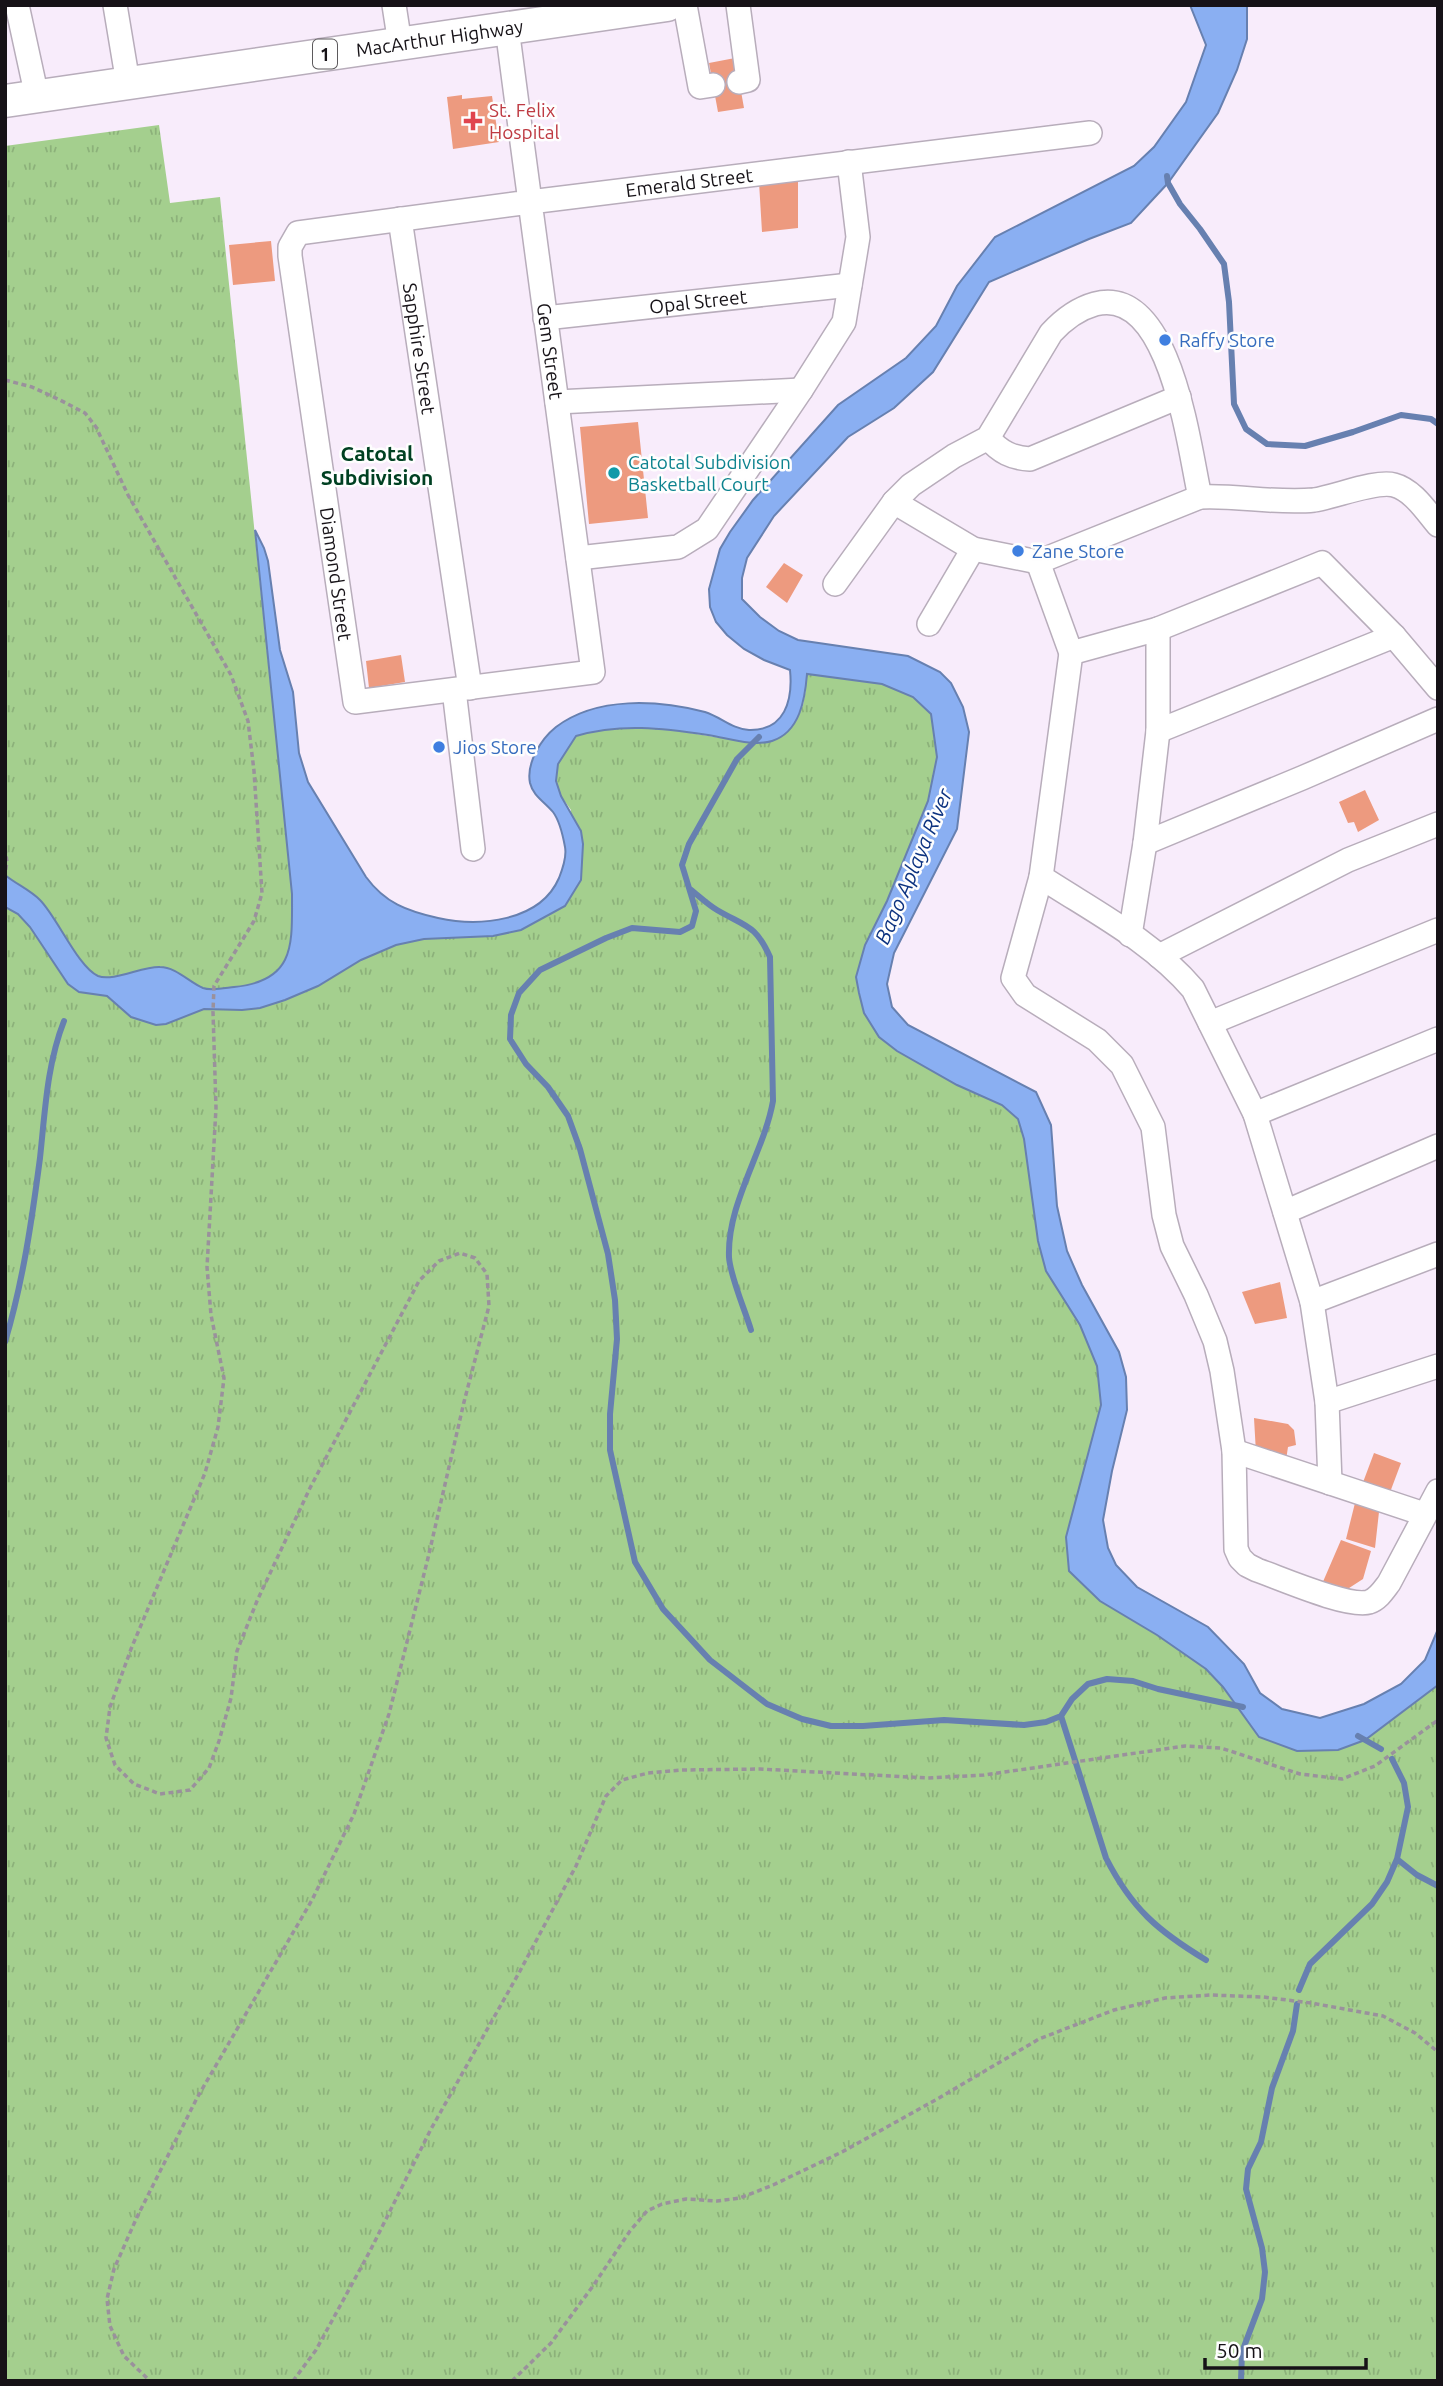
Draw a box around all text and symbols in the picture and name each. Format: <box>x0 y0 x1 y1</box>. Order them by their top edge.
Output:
street label: MacArthur Highway <box>354 15 525 61</box>
road number: 1 <box>313 40 337 68</box>
place label: St. Felix Hospital <box>489 99 560 143</box>
marker: St. Felix Hospital <box>463 111 483 131</box>
street label: Emerald Street <box>624 164 755 201</box>
street label: Sapphire Street <box>399 281 440 416</box>
street label: Opal Street <box>648 285 749 318</box>
street label: Gem Street <box>533 302 568 401</box>
place label: Raffy Store <box>1179 329 1275 351</box>
marker: Raffy Store <box>1157 332 1173 348</box>
district label: Catotal Subdivision <box>321 441 433 489</box>
place label: Catotal Subdivision Basketball Court <box>628 451 791 495</box>
marker: Catotal Subdivision Basketball Court <box>606 465 622 481</box>
street label: Diamond Street <box>316 506 356 643</box>
place label: Zane Store <box>1032 540 1124 562</box>
marker: Zane Store <box>1010 543 1026 559</box>
place label: Jios Store <box>453 736 537 758</box>
marker: Jios Store <box>431 739 447 755</box>
water label: Bago Aplaya River <box>869 784 957 947</box>
scale bar <box>1205 2326 1366 2370</box>
text: 50 m <box>1216 2338 1263 2362</box>

